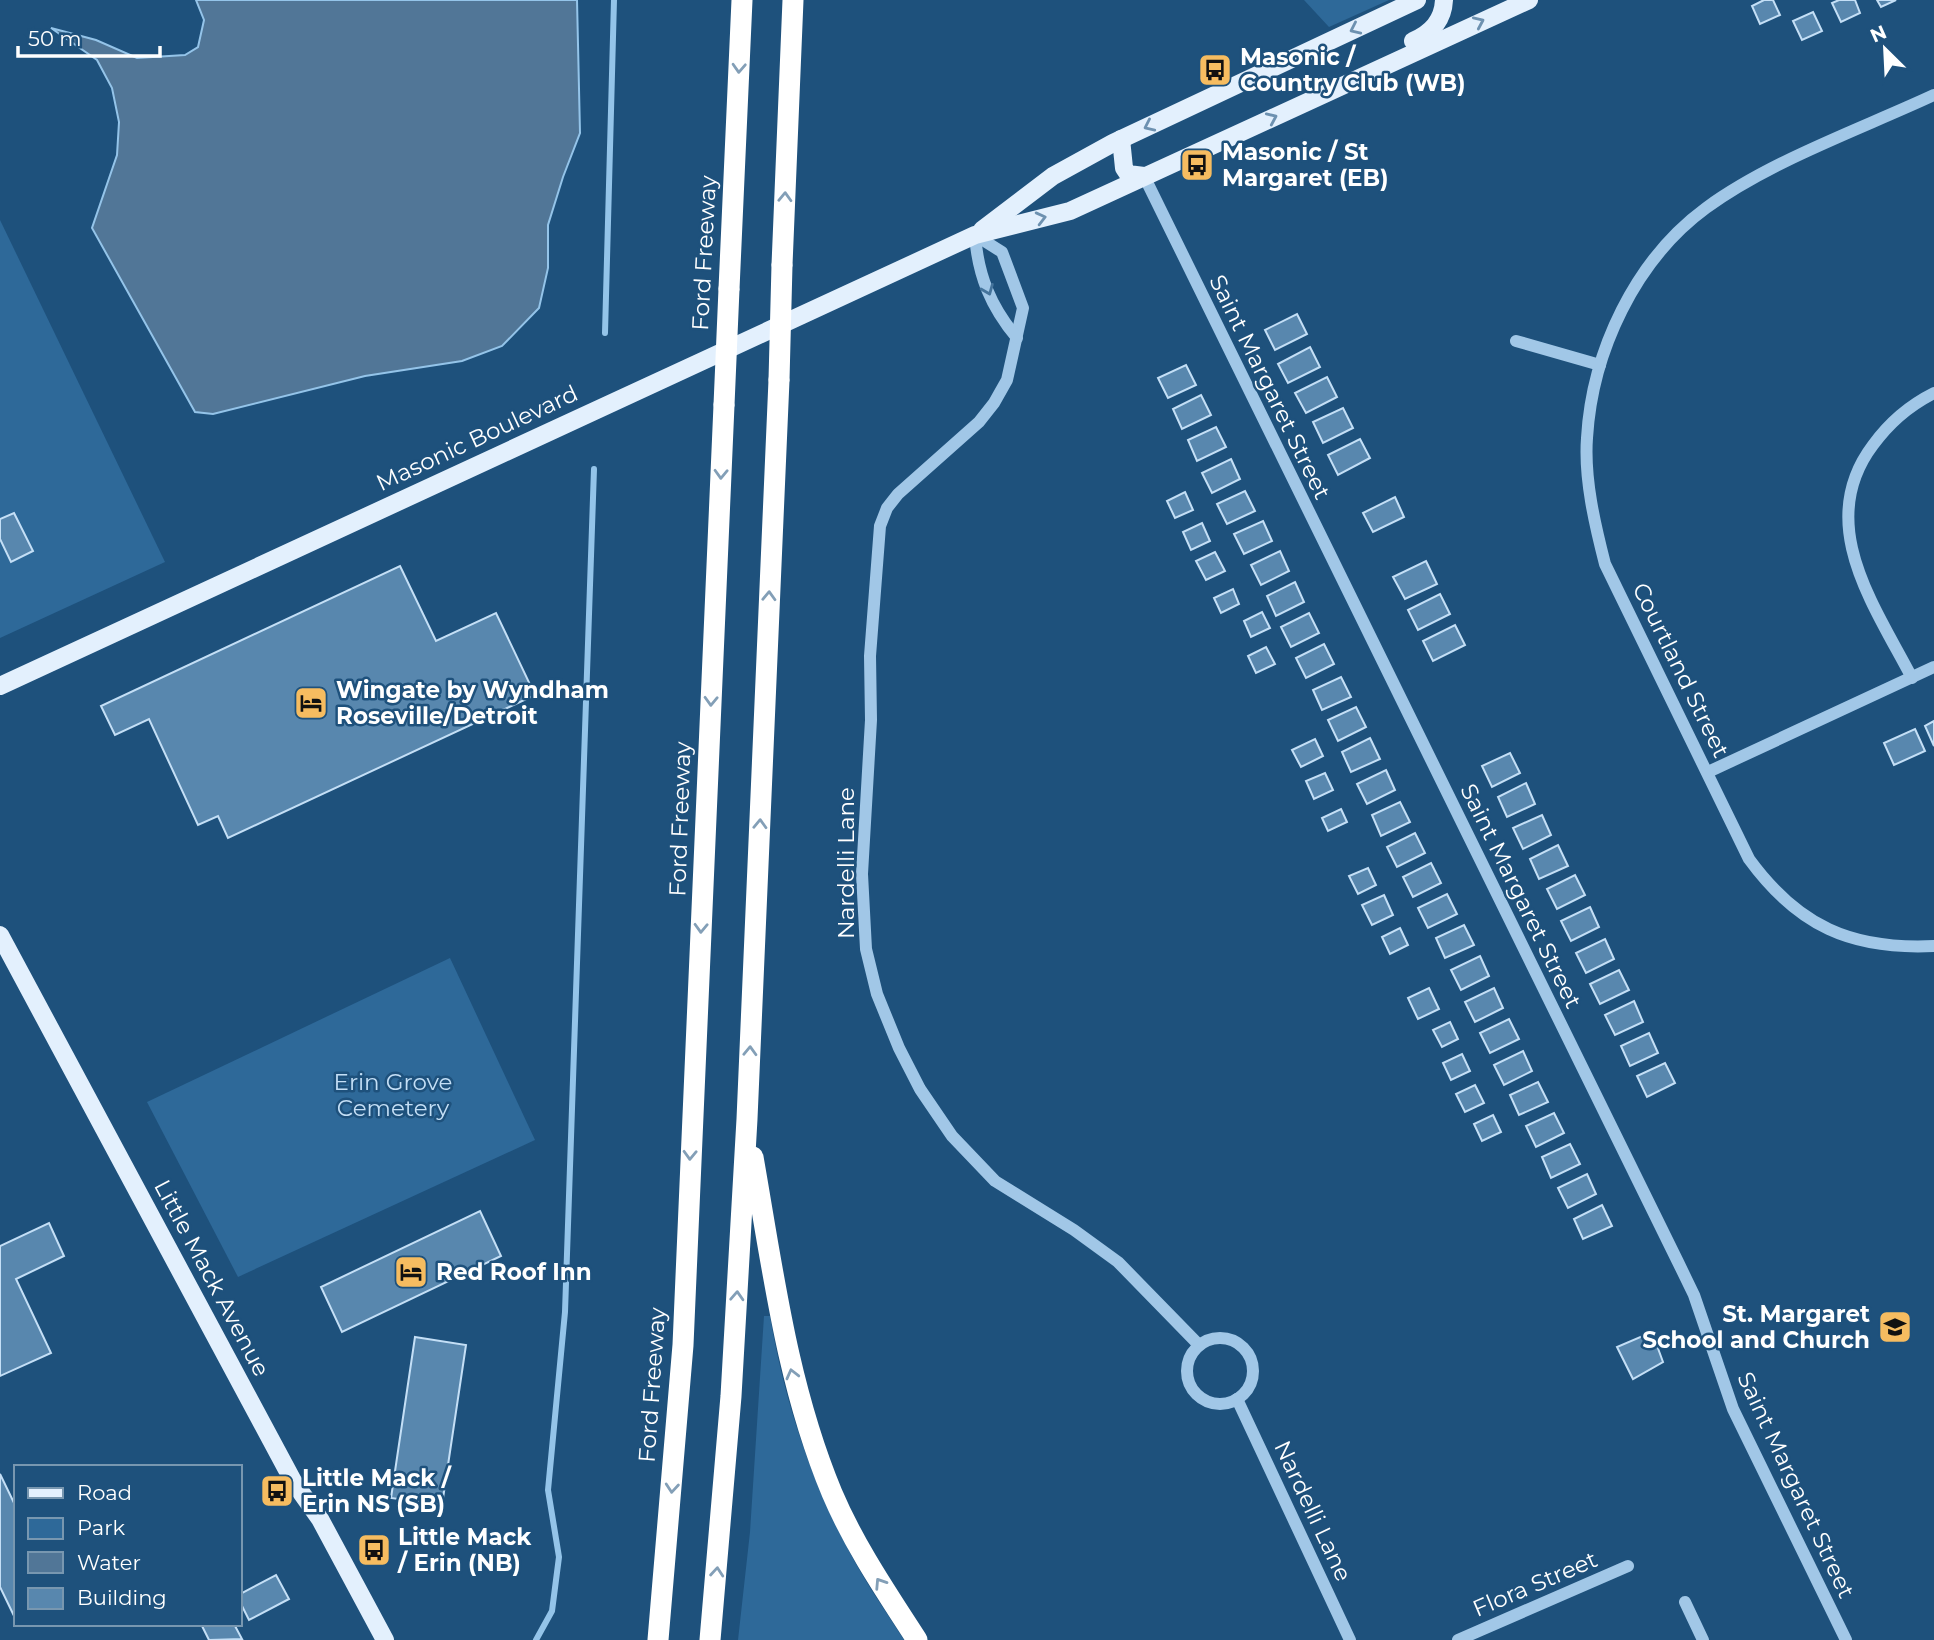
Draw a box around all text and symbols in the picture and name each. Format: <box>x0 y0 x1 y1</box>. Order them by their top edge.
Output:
scale bar <box>18 14 159 58</box>
north arrow <box>1850 14 1920 84</box>
one-way arrow <box>1471 16 1484 30</box>
text: N <box>1867 20 1890 48</box>
one-way arrow <box>1350 21 1362 35</box>
text: 50 m <box>28 26 82 51</box>
place label: Masonic / Country Club (WB) <box>1240 43 1465 97</box>
bus stop icon: Masonic / Country Club (WB) <box>1196 51 1234 89</box>
one-way arrow <box>732 63 747 74</box>
one-way arrow <box>1265 112 1277 126</box>
one-way arrow <box>1144 118 1156 132</box>
place label: Masonic / St Margaret (EB) <box>1222 138 1388 192</box>
bus stop icon: Masonic / St Margaret (EB) <box>1178 146 1216 184</box>
street label: Ford Freeway <box>686 174 722 331</box>
one-way arrow <box>777 191 792 202</box>
one-way arrow <box>1035 212 1047 226</box>
street label: Saint Margaret Street <box>1203 270 1337 504</box>
one-way arrow <box>980 283 994 295</box>
street label: Masonic Boulevard <box>372 379 582 497</box>
one-way arrow <box>714 468 729 479</box>
street label: Courtland Street <box>1627 578 1735 762</box>
one-way arrow <box>762 591 777 602</box>
place label: Wingate by Wyndham Roseville/Detroit <box>336 676 609 730</box>
hotel icon: Wingate by Wyndham Roseville/Detroit <box>292 684 330 722</box>
one-way arrow <box>704 696 719 707</box>
street label: Ford Freeway <box>663 740 697 897</box>
street label: Saint Margaret Street <box>1454 779 1588 1013</box>
street label: Nardelli Lane <box>832 787 860 939</box>
one-way arrow <box>752 818 767 829</box>
one-way arrow <box>694 923 709 934</box>
one-way arrow <box>742 1045 757 1056</box>
park label: Erin Grove Cemetery <box>334 1068 453 1122</box>
one-way arrow <box>682 1150 697 1161</box>
street label: Little Mack Avenue <box>148 1175 276 1381</box>
hotel icon: Red Roof Inn <box>392 1253 430 1291</box>
place label: Red Roof Inn <box>436 1258 592 1286</box>
one-way arrow <box>729 1291 744 1302</box>
place label: St. Margaret School and Church <box>1642 1300 1870 1354</box>
street label: Ford Freeway <box>633 1306 671 1463</box>
school or university icon: St. Margaret School and Church <box>1876 1308 1914 1346</box>
street label: Saint Margaret Street <box>1731 1367 1861 1603</box>
one-way arrow <box>786 1368 800 1380</box>
street label: Nardelli Lane <box>1268 1436 1358 1586</box>
place label: Little Mack / Erin NS (SB) <box>302 1464 453 1518</box>
legend <box>14 1465 242 1626</box>
bus stop icon: Little Mack / Erin NS (SB) <box>258 1472 296 1510</box>
text: Road <box>77 1480 132 1505</box>
one-way arrow <box>665 1483 680 1494</box>
text: Park <box>77 1515 125 1540</box>
place label: Little Mack / Erin (NB) <box>397 1523 532 1577</box>
bus stop icon: Little Mack / Erin (NB) <box>355 1531 393 1569</box>
street label: Flora Street <box>1469 1545 1601 1623</box>
text: Water <box>77 1550 141 1575</box>
one-way arrow <box>709 1566 724 1577</box>
one-way arrow <box>875 1577 888 1590</box>
text: Building <box>77 1585 167 1610</box>

